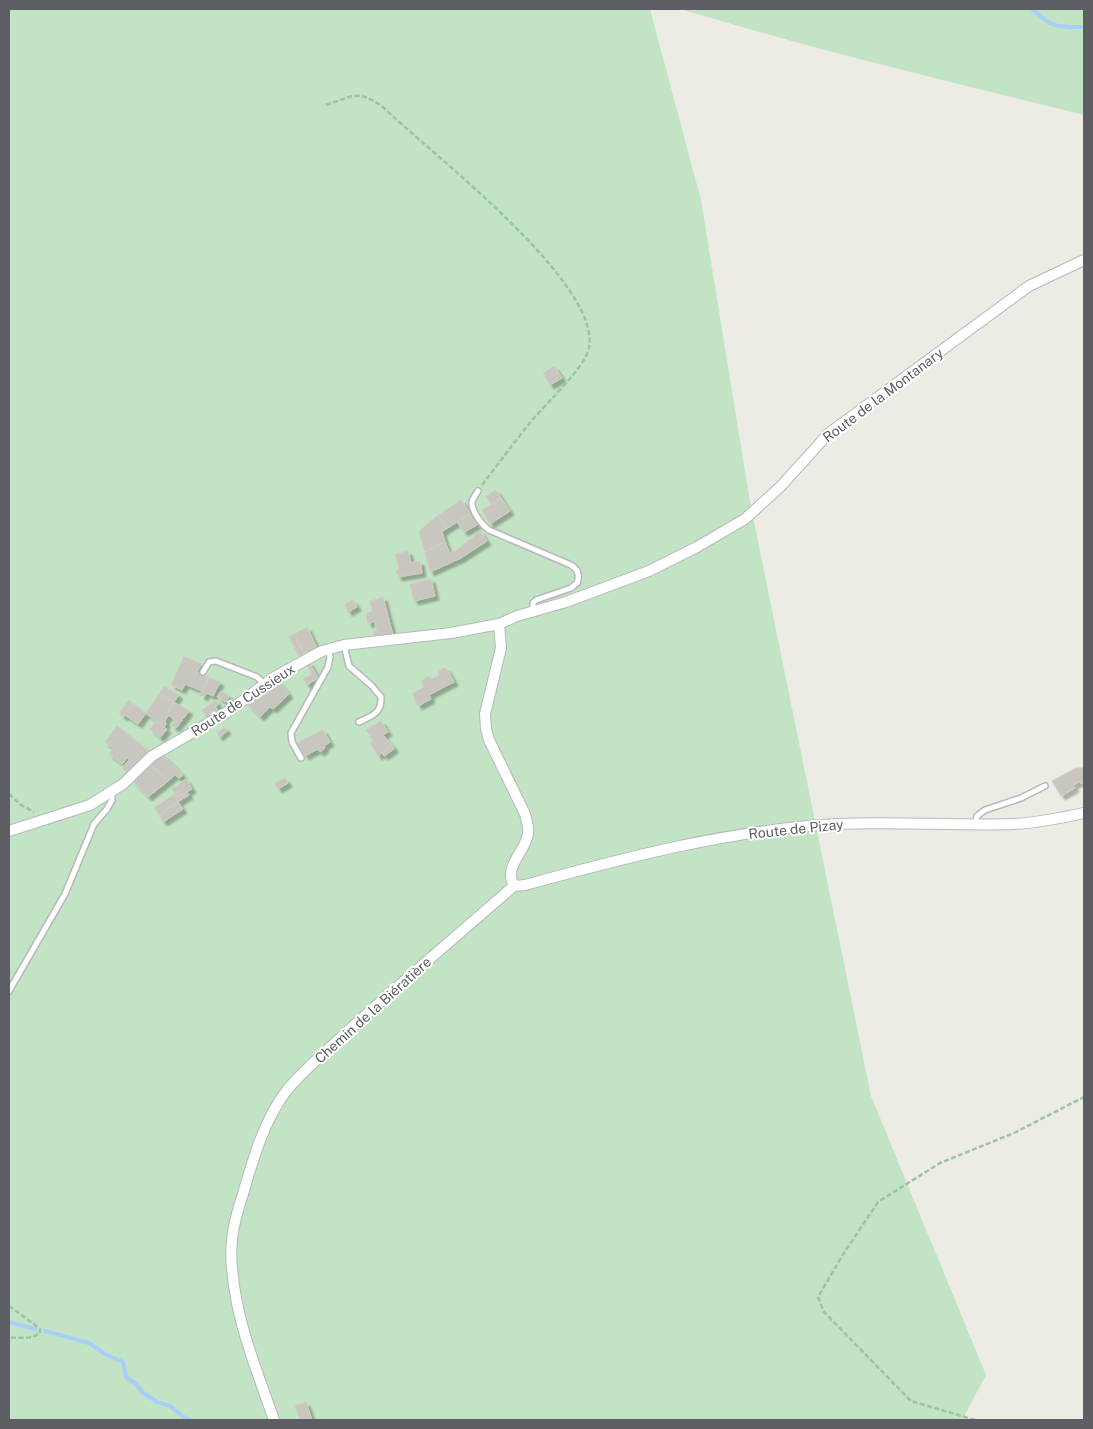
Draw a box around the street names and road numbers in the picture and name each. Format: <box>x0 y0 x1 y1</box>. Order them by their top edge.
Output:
street label: Route de la Montanary <box>820 344 947 445</box>
street label: Route de Cussieux <box>188 660 298 740</box>
street label: Route de Pizay <box>748 816 845 842</box>
street label: Chemin de la Biératière <box>312 953 435 1066</box>

